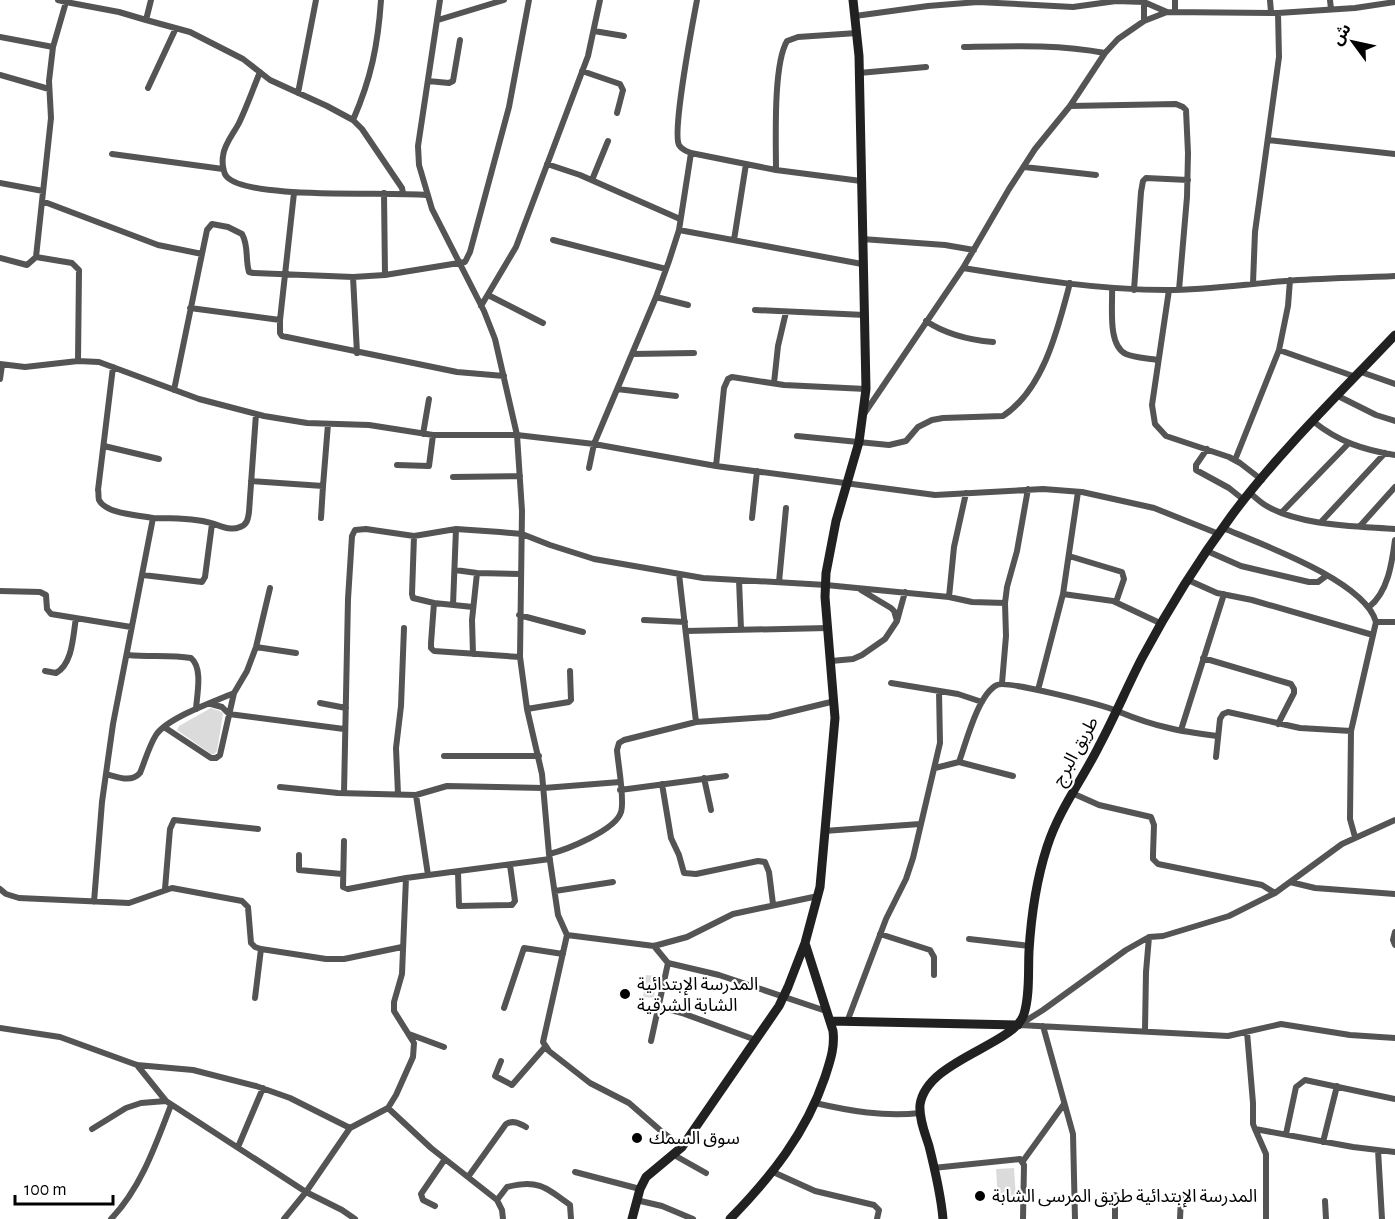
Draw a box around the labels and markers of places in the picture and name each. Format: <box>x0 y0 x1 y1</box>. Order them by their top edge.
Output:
place label: المدرسة الإبتدائية الشابة الشرقية <box>637 976 758 1016</box>
marker: المدرسة الإبتدائية الشابة الشرقية <box>618 987 632 1001</box>
place label: سوق السمك <box>649 1130 740 1149</box>
marker: سوق السمك <box>630 1131 644 1145</box>
place label: المدرسة الإبتدائية طريق المرسى الشابة <box>992 1188 1257 1208</box>
marker: المدرسة الإبتدائية طريق المرسى الشابة <box>973 1189 987 1203</box>

